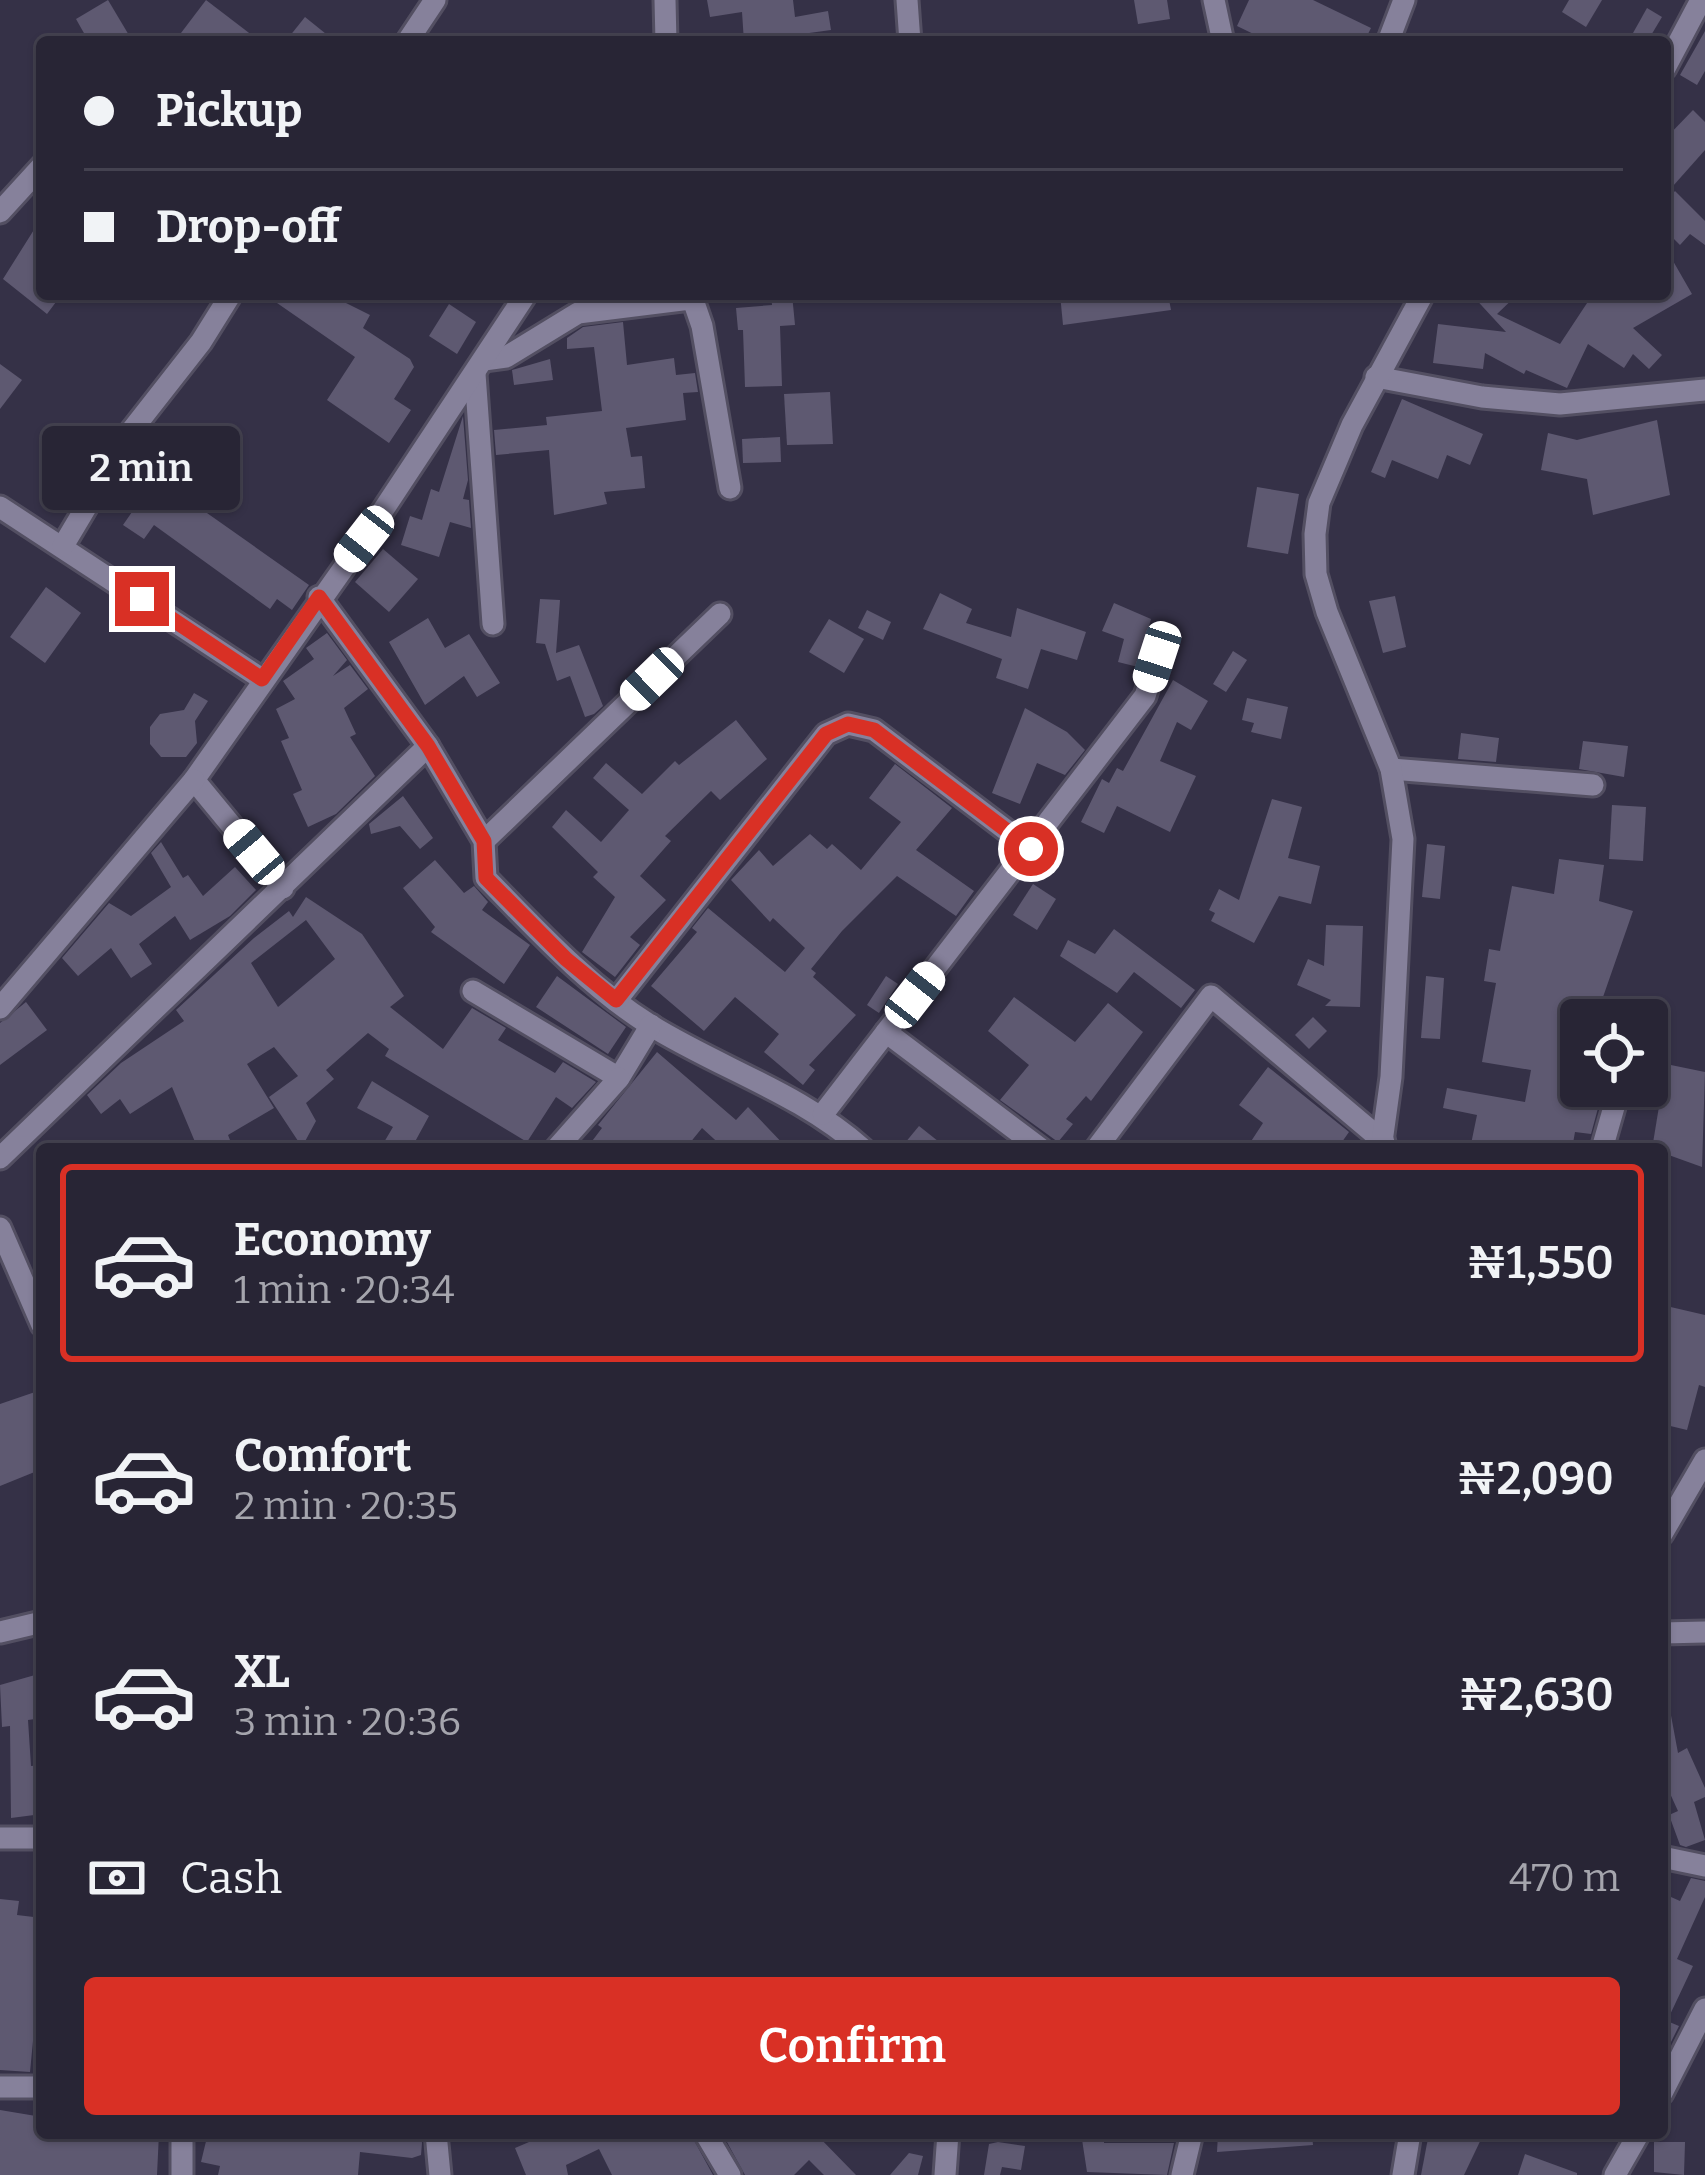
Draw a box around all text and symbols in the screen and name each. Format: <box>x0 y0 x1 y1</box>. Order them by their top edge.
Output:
text: Pickup <box>156 84 302 138</box>
text: Drop-off <box>156 200 340 254</box>
callout: 2 min <box>43 425 241 509</box>
text: 2 min <box>89 445 193 491</box>
car <box>328 500 400 578</box>
route end <box>115 572 169 626</box>
car <box>1129 617 1185 697</box>
car <box>614 641 690 717</box>
car <box>217 813 291 891</box>
route start <box>1004 822 1058 876</box>
car <box>879 956 951 1034</box>
map controls <box>1560 999 1668 1107</box>
button: locate <box>1560 999 1668 1107</box>
icon: car <box>90 1209 198 1317</box>
text: Economy <box>234 1213 431 1267</box>
text: ₦1,550 <box>1466 1236 1614 1290</box>
text: 1 min · 20:34 <box>234 1267 454 1313</box>
icon: car <box>90 1425 198 1533</box>
text: Comfort <box>234 1429 412 1483</box>
text: ₦2,090 <box>1456 1452 1614 1506</box>
text: 2 min · 20:35 <box>234 1483 458 1529</box>
icon: car <box>90 1641 198 1749</box>
text: XL <box>234 1645 290 1699</box>
text: ₦2,630 <box>1459 1668 1614 1722</box>
text: 3 min · 20:36 <box>234 1699 461 1745</box>
icon: cash <box>84 1845 150 1911</box>
text: Cash <box>180 1851 282 1905</box>
text: 470 m <box>1509 1855 1620 1901</box>
button: Confirm <box>84 1977 1620 2115</box>

